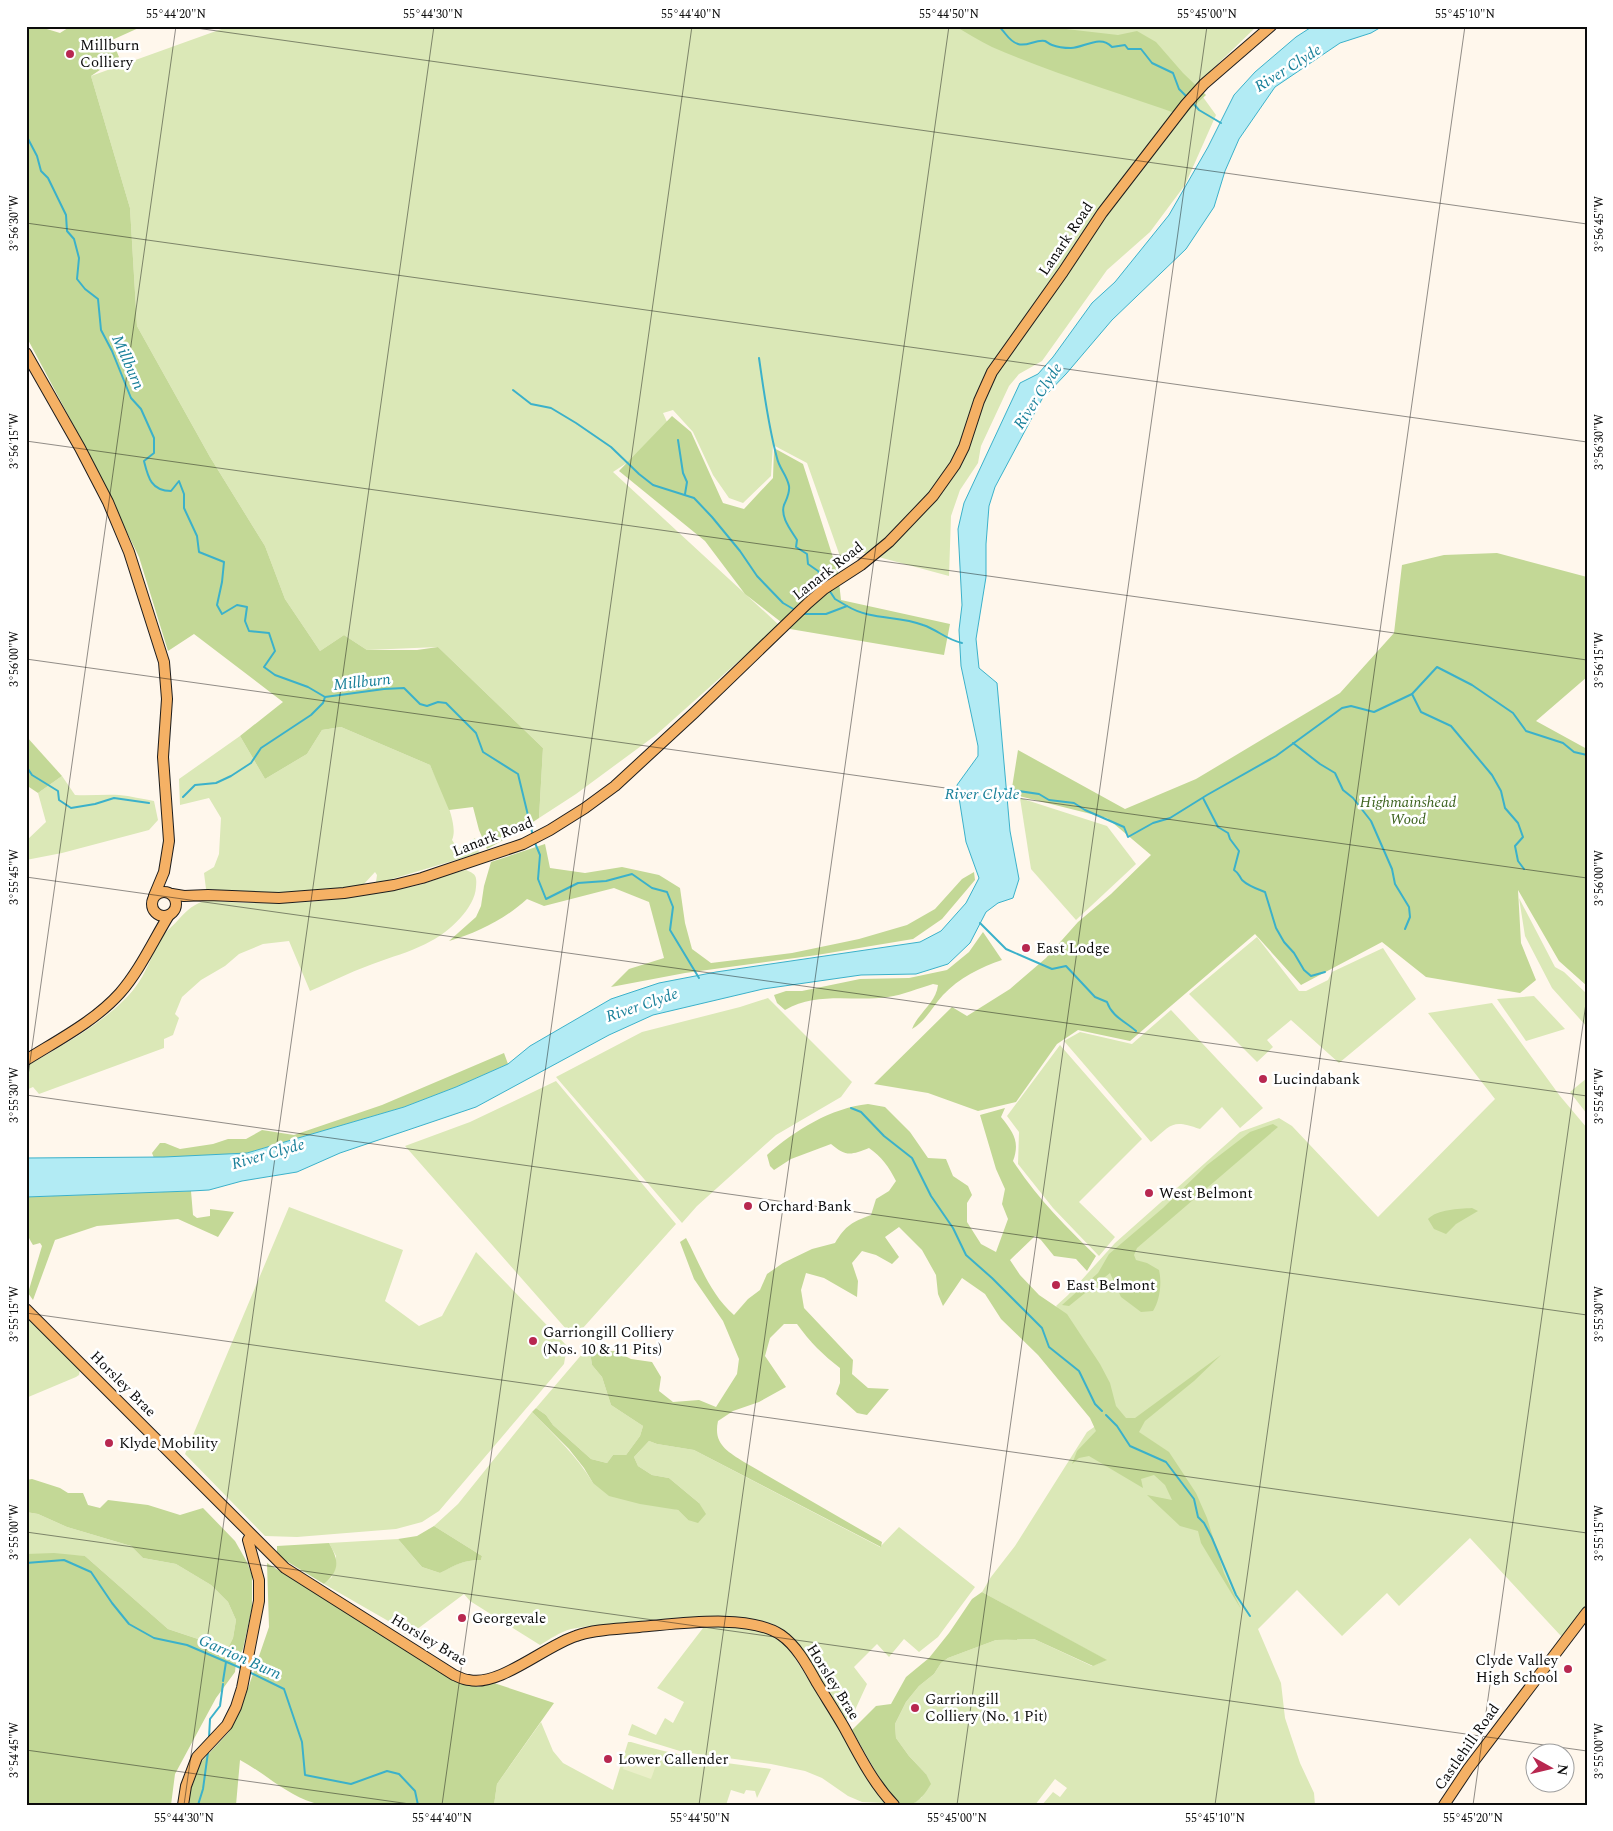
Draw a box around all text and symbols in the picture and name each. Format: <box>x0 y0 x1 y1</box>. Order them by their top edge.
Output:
text: 55°44'20"N <box>146 5 206 24</box>
text: 55°44'30"N <box>403 5 463 24</box>
text: 55°44'40"N <box>661 5 721 24</box>
text: 55°44'50"N <box>919 5 979 24</box>
text: 55°45'00"N <box>1177 5 1237 24</box>
text: 55°45'10"N <box>1435 5 1495 24</box>
place label: Millburn Colliery <box>80 34 140 74</box>
water label: River Clyde <box>1250 38 1326 98</box>
marker: Millburn Colliery <box>64 48 76 60</box>
text: 3°56'30"W <box>5 195 24 251</box>
text: 3°56'45"W <box>1590 196 1609 252</box>
street label: Lanark Road <box>1033 197 1099 281</box>
water label: Millburn <box>105 331 151 394</box>
water label: River Clyde <box>1007 358 1069 434</box>
text: 3°56'15"W <box>5 413 24 469</box>
text: 3°56'30"W <box>1590 414 1609 470</box>
street label: Lanark Road <box>788 536 868 606</box>
text: 3°56'00"W <box>5 631 24 687</box>
text: 3°56'15"W <box>1590 632 1609 688</box>
water label: Millburn <box>332 667 392 697</box>
water label: River Clyde <box>944 782 1020 806</box>
park label: Highmainshead Wood <box>1360 791 1456 831</box>
street label: Lanark Road <box>449 811 537 863</box>
text: 3°55'45"W <box>5 849 24 905</box>
text: 3°56'00"W <box>1590 850 1609 906</box>
place label: East Lodge <box>1036 937 1110 960</box>
marker: East Lodge <box>1020 942 1032 954</box>
water label: River Clyde <box>603 981 681 1029</box>
text: 3°55'30"W <box>5 1067 24 1123</box>
place label: Lucindabank <box>1273 1068 1360 1091</box>
text: 3°55'45"W <box>1590 1068 1609 1124</box>
marker: Lucindabank <box>1257 1073 1269 1085</box>
water label: River Clyde <box>229 1132 307 1176</box>
place label: West Belmont <box>1159 1182 1253 1205</box>
marker: West Belmont <box>1143 1187 1155 1199</box>
place label: Orchard Bank <box>758 1195 852 1218</box>
marker: Orchard Bank <box>742 1200 754 1212</box>
place label: East Belmont <box>1066 1274 1155 1297</box>
marker: East Belmont <box>1050 1279 1062 1291</box>
text: 3°55'15"W <box>5 1286 24 1342</box>
text: 3°55'30"W <box>1590 1286 1609 1342</box>
place label: Garriongill Colliery (Nos. 10 & 11 Pits) <box>543 1321 674 1361</box>
marker: Garriongill Colliery (Nos. 10 & 11 Pits) <box>527 1335 539 1347</box>
street label: Horsley Brae <box>85 1346 161 1422</box>
place label: Klyde Mobility <box>119 1432 218 1455</box>
marker: Klyde Mobility <box>103 1437 115 1449</box>
text: 3°55'00"W <box>5 1504 24 1560</box>
text: 3°55'15"W <box>1590 1505 1609 1561</box>
place label: Georgevale <box>472 1607 546 1630</box>
street label: Horsley Brae <box>386 1608 472 1672</box>
marker: Georgevale <box>456 1612 468 1624</box>
water label: Garrion Burn <box>195 1628 286 1686</box>
street label: Horsley Brae <box>800 1639 866 1725</box>
place label: Clyde Valley High School <box>1475 1649 1559 1689</box>
marker: Clyde Valley High School <box>1562 1663 1574 1675</box>
place label: Garriongill Colliery (No. 1 Pit) <box>925 1688 1047 1728</box>
street label: Castlehill Road <box>1429 1699 1505 1795</box>
marker: Garriongill Colliery (No. 1 Pit) <box>909 1702 921 1714</box>
text: 3°54'45"W <box>5 1722 24 1778</box>
text: 3°55'00"W <box>1590 1723 1609 1779</box>
north arrow <box>1526 1744 1576 1794</box>
place label: Lower Callender <box>618 1748 728 1771</box>
marker: Lower Callender <box>602 1753 614 1765</box>
text: N <box>1551 1763 1574 1777</box>
text: 55°44'30"N <box>154 1809 214 1828</box>
text: 55°44'40"N <box>412 1809 472 1828</box>
text: 55°44'50"N <box>670 1809 730 1828</box>
text: 55°45'00"N <box>927 1809 987 1828</box>
text: 55°45'10"N <box>1185 1809 1245 1828</box>
text: 55°45'20"N <box>1443 1809 1503 1828</box>

